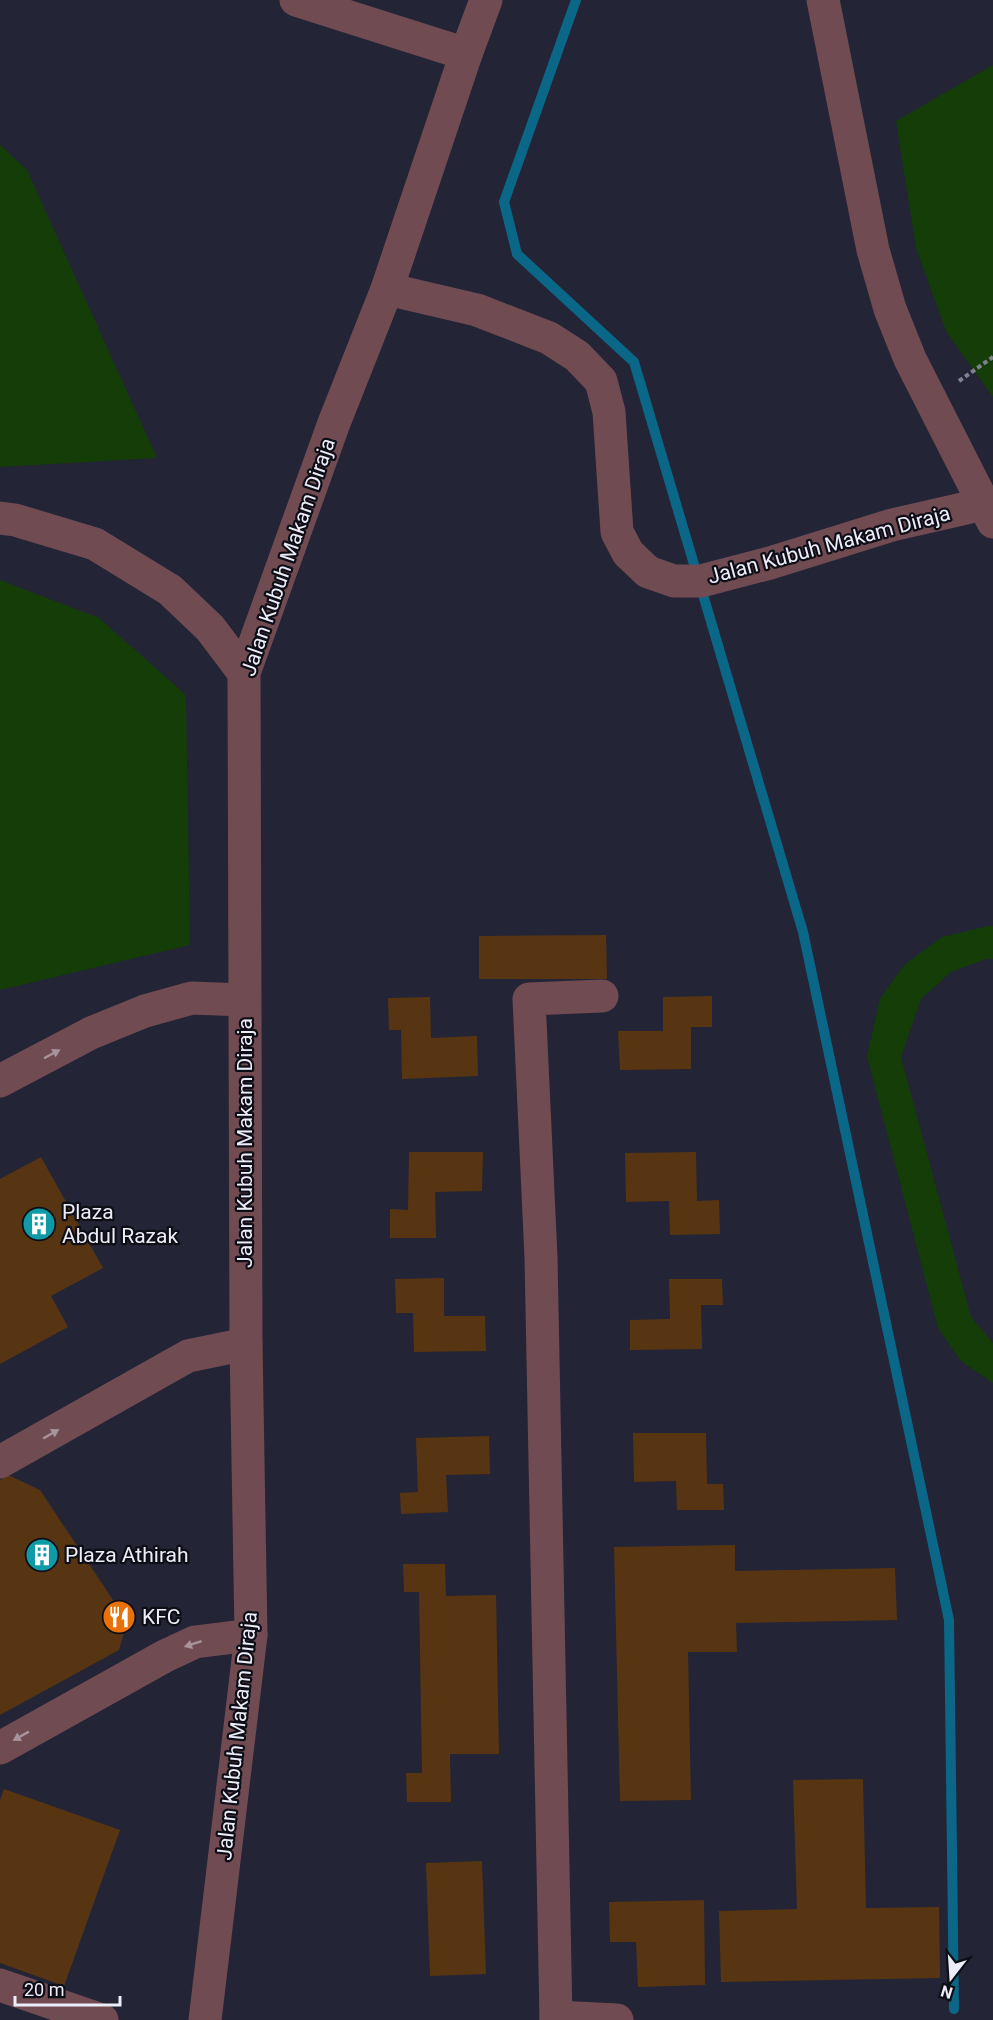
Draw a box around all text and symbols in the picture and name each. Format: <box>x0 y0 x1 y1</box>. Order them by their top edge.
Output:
street label: Jalan Kubuh Makam Diraja <box>236 435 340 679</box>
street label: Jalan Kubuh Makam Diraja <box>705 501 953 589</box>
street label: Jalan Kubuh Makam Diraja <box>233 1018 257 1268</box>
one-way arrow <box>43 1049 60 1059</box>
place label: Plaza Abdul Razak <box>62 1200 178 1248</box>
building icon: Plaza Abdul Razak <box>21 1206 57 1242</box>
one-way arrow <box>43 1429 60 1439</box>
building icon: Plaza Athirah <box>24 1537 60 1573</box>
place label: Plaza Athirah <box>65 1543 189 1567</box>
restaurant icon: KFC <box>101 1599 137 1635</box>
place label: KFC <box>142 1605 180 1629</box>
street label: Jalan Kubuh Makam Diraja <box>212 1610 262 1862</box>
one-way arrow <box>184 1640 202 1649</box>
one-way arrow <box>13 1731 30 1741</box>
north arrow <box>921 1948 981 2008</box>
scale bar <box>15 1969 120 2007</box>
text: 20 m <box>24 1979 64 2000</box>
text: N <box>939 1981 955 2003</box>

